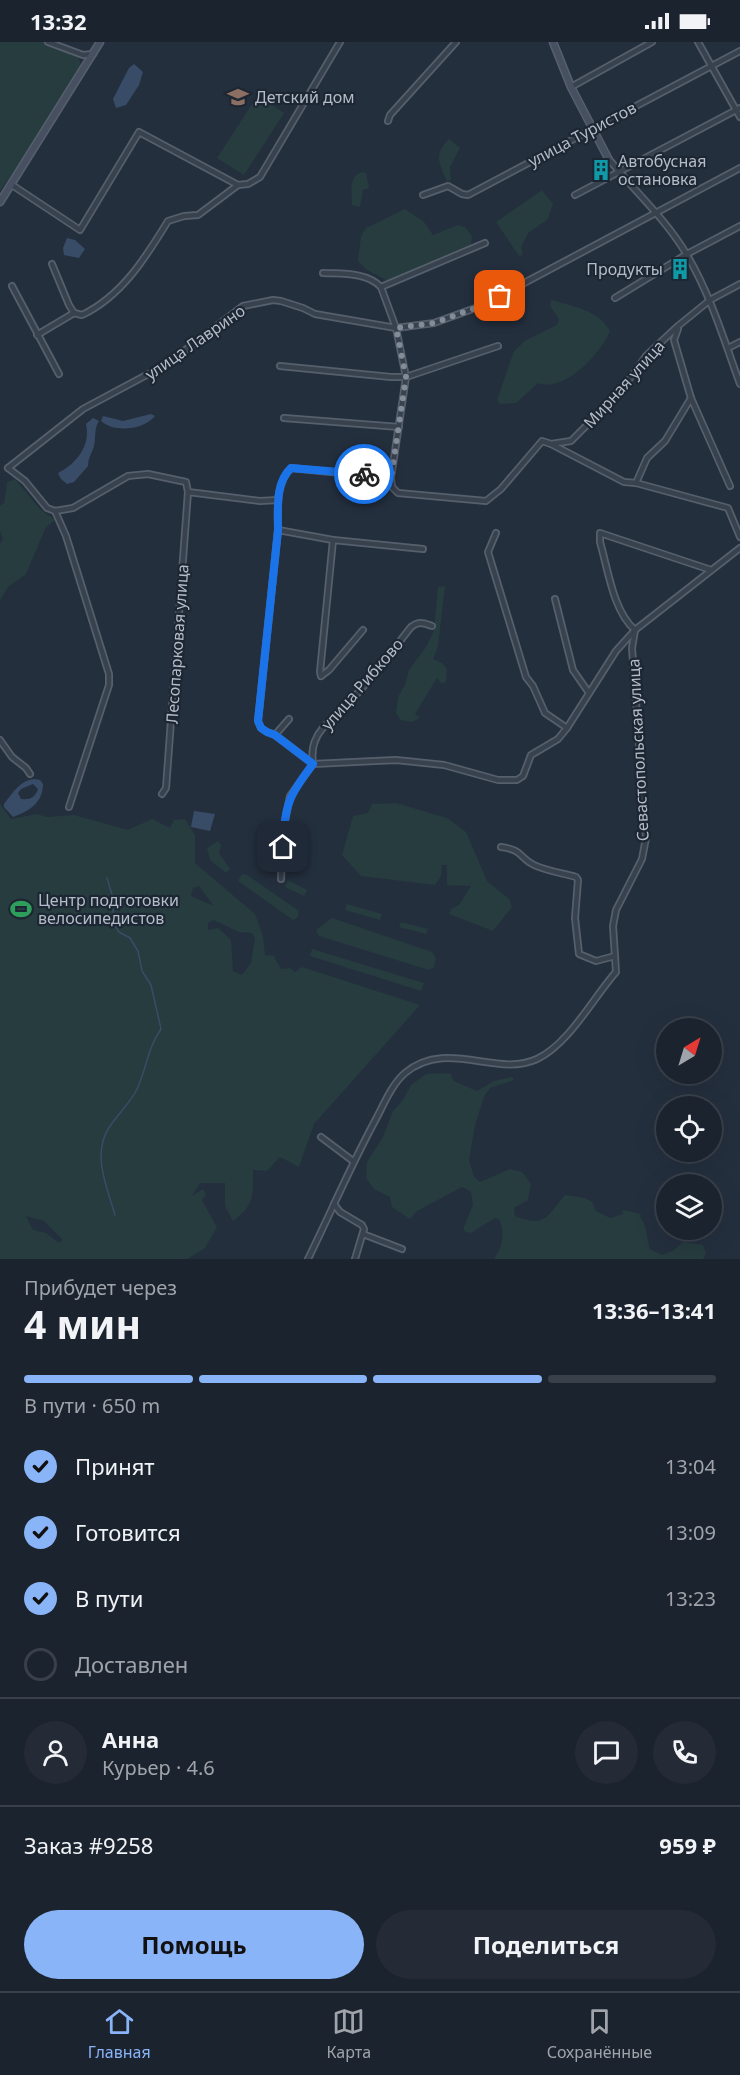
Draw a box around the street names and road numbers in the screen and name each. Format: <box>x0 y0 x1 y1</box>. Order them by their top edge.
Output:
street label: улица Туристов <box>524 96 640 172</box>
street label: улица Лаврино <box>141 299 249 385</box>
street label: Мирная улица <box>578 335 670 433</box>
street label: Лесопарковая улица <box>160 563 194 725</box>
street label: улица Рибково <box>316 633 408 735</box>
street label: Севастопольская улица <box>622 658 654 842</box>

